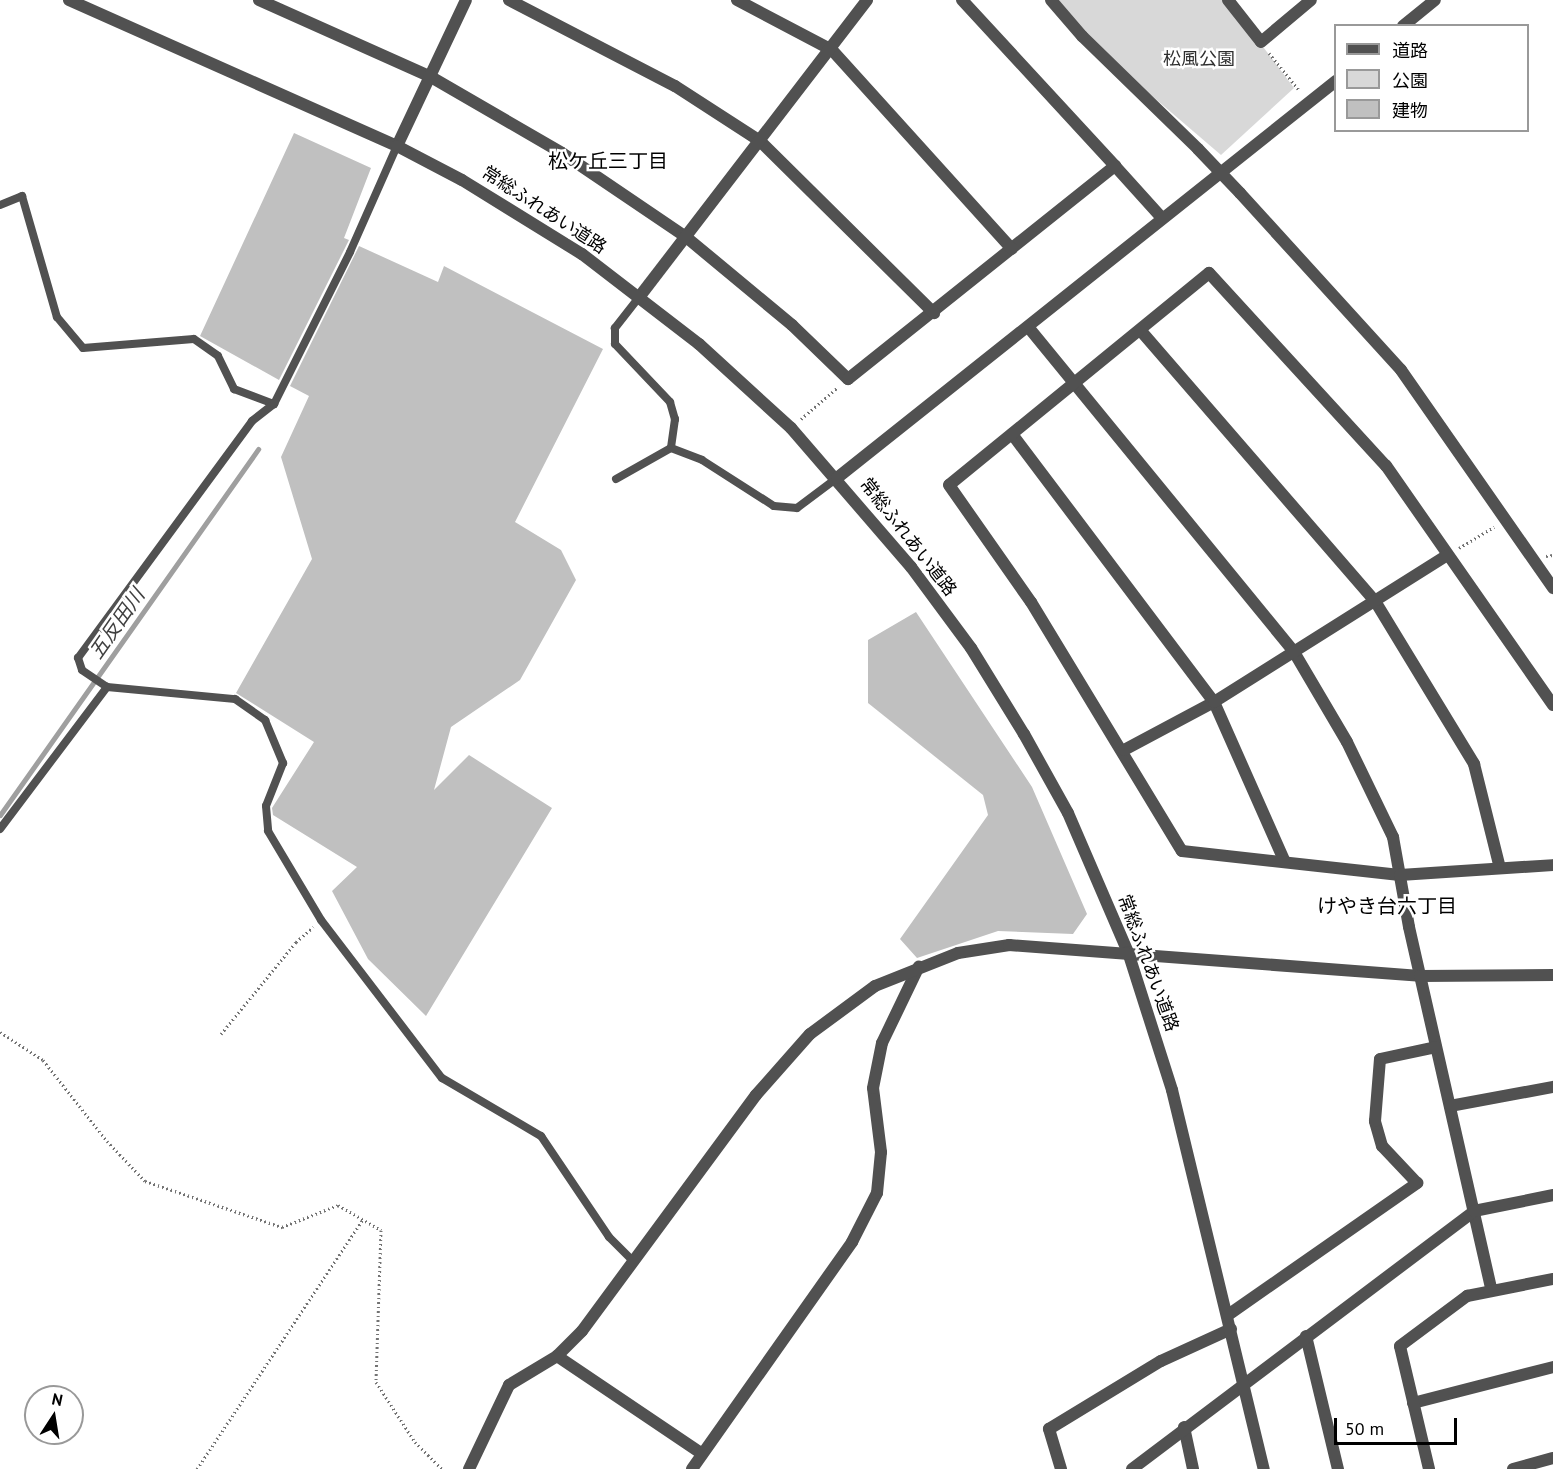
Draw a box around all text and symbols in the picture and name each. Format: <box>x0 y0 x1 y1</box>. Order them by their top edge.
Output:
legend <box>1334 24 1529 132</box>
text: 道路 <box>1392 39 1428 62</box>
park label: 松風公園 <box>1163 48 1235 70</box>
text: 公園 <box>1392 69 1428 92</box>
text: 建物 <box>1392 99 1428 122</box>
district label: 松ケ丘三丁目 <box>548 149 668 173</box>
street label: 常総ふれあい道路 <box>478 162 610 258</box>
street label: 常総ふれあい道路 <box>855 474 961 600</box>
water label: 五反田川 <box>84 584 150 664</box>
street label: 常総ふれあい道路 <box>1113 892 1183 1034</box>
district label: けやき台六丁目 <box>1317 894 1457 918</box>
north arrow <box>24 1385 84 1445</box>
text: N <box>50 1388 65 1410</box>
scale bar <box>1337 1406 1460 1444</box>
text: 50 m <box>1345 1417 1384 1440</box>

